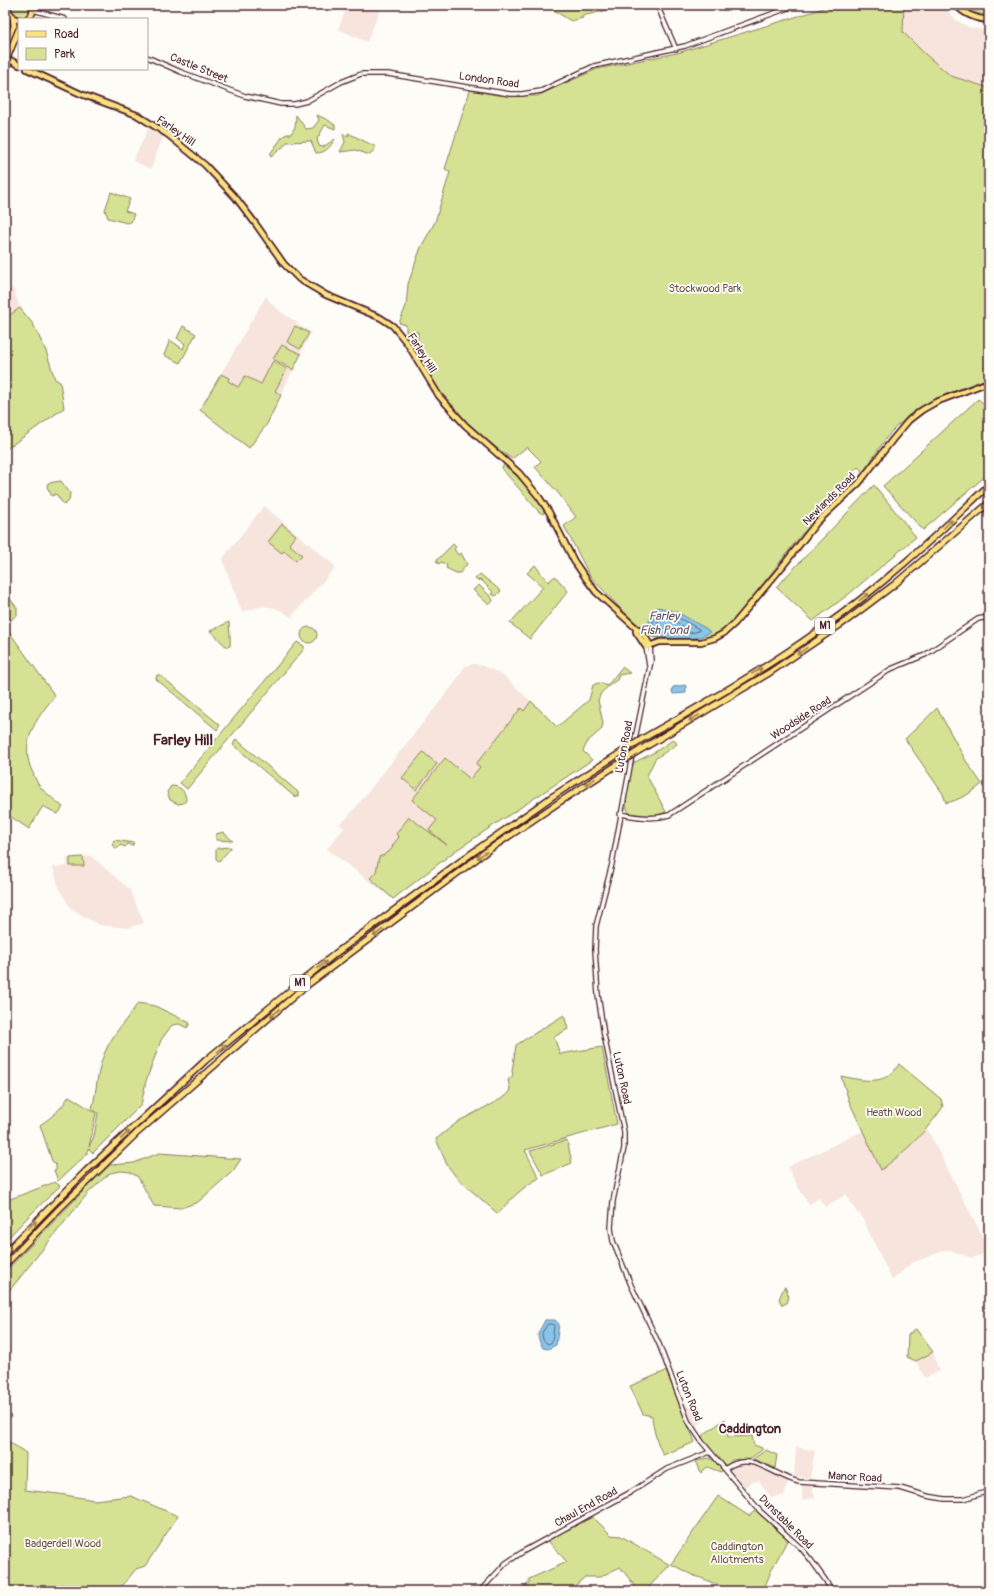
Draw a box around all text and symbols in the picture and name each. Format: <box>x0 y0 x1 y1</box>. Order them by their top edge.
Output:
legend <box>18 18 148 70</box>
text: Road <box>54 27 79 42</box>
text: Park <box>54 47 75 62</box>
street label: Castle Street <box>168 50 230 86</box>
street label: London Road <box>458 69 520 91</box>
street label: Farley Hill <box>154 113 198 149</box>
park label: Stockwood Park <box>668 282 742 295</box>
street label: Farley Hill <box>405 331 439 375</box>
street label: Newlands Road <box>800 470 858 528</box>
one-way arrow <box>943 519 953 529</box>
one-way arrow <box>858 593 869 601</box>
water label: Farley Fish Pond <box>640 609 690 638</box>
road number: M1 <box>815 618 835 634</box>
one-way arrow <box>797 647 808 655</box>
one-way arrow <box>751 667 763 675</box>
street label: Woodside Road <box>768 694 834 742</box>
one-way arrow <box>689 715 701 723</box>
street label: Luton Road <box>613 720 635 774</box>
district label: Farley Hill <box>153 731 213 750</box>
one-way arrow <box>585 778 596 786</box>
one-way arrow <box>477 851 488 859</box>
one-way arrow <box>373 929 384 937</box>
one-way arrow <box>317 960 328 969</box>
road number: M1 <box>290 975 310 991</box>
one-way arrow <box>270 1008 281 1017</box>
one-way arrow <box>216 1043 227 1052</box>
street label: Luton Road <box>610 1051 634 1105</box>
park label: Heath Wood <box>866 1106 922 1119</box>
one-way arrow <box>120 1130 131 1139</box>
one-way arrow <box>27 1220 37 1230</box>
street label: Luton Road <box>673 1369 705 1423</box>
district label: Caddington <box>719 1421 782 1437</box>
street label: Manor Road <box>828 1469 882 1485</box>
street label: Chaul End Road <box>552 1484 620 1530</box>
street label: Dunstable Road <box>756 1492 816 1552</box>
park label: Badgerdell Wood <box>25 1537 101 1550</box>
park label: Caddington Allotments <box>710 1540 764 1566</box>

